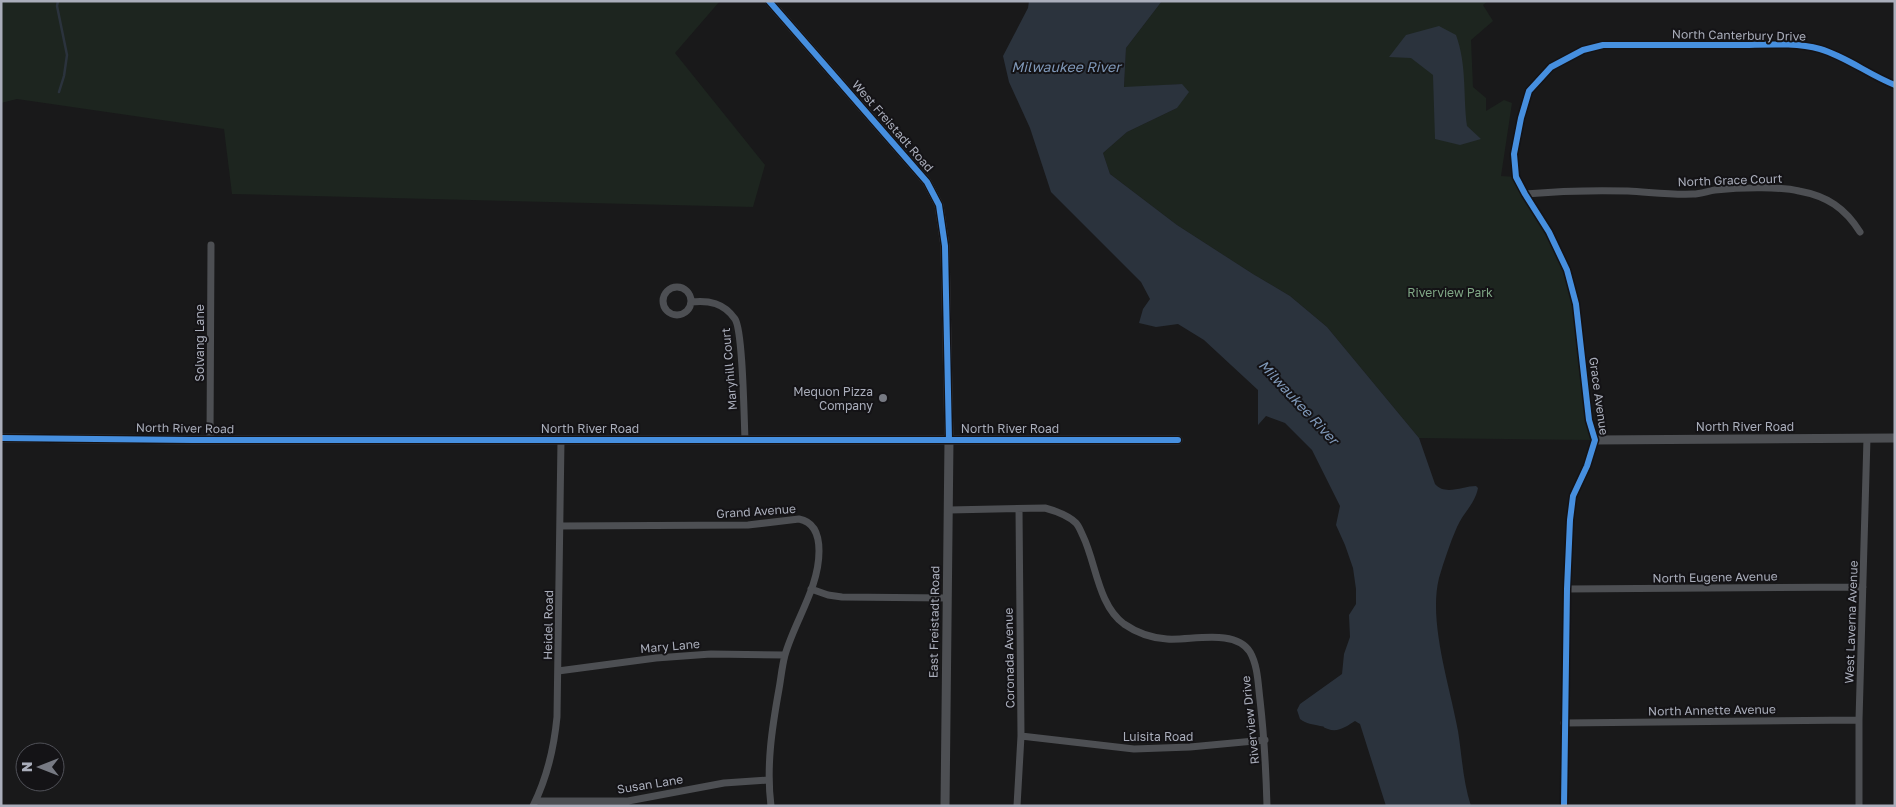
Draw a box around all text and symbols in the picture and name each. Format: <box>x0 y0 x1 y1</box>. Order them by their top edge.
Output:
street label: North Canterbury Drive <box>1672 26 1806 44</box>
water label: Milwaukee River <box>1011 58 1123 75</box>
street label: West Freistadt Road <box>849 77 937 175</box>
street label: North Grace Court <box>1677 171 1783 189</box>
park label: Riverview Park <box>1407 285 1493 300</box>
street label: Solvang Lane <box>192 304 207 382</box>
street label: Maryhill Court <box>718 327 740 411</box>
water label: Milwaukee River <box>1255 356 1344 450</box>
street label: Grace Avenue <box>1586 356 1612 436</box>
place label: Mequon Pizza Company <box>793 384 873 413</box>
marker: Mequon Pizza Company <box>877 392 889 404</box>
street label: North River Road <box>1696 419 1794 434</box>
street label: North River Road <box>136 420 234 436</box>
street label: North River Road <box>541 421 639 436</box>
street label: North River Road <box>961 421 1059 436</box>
street label: Grand Avenue <box>716 501 796 521</box>
street label: West Laverna Avenue <box>1841 560 1861 684</box>
street label: East Freistadt Road <box>926 566 942 678</box>
street label: North Eugene Avenue <box>1652 568 1778 586</box>
street label: Heidel Road <box>540 590 556 660</box>
street label: Coronada Avenue <box>1001 607 1017 709</box>
street label: Mary Lane <box>639 636 701 656</box>
street label: Riverview Drive <box>1238 675 1262 765</box>
street label: North Annette Avenue <box>1648 701 1776 719</box>
street label: Luisita Road <box>1123 729 1193 744</box>
north arrow <box>15 742 65 792</box>
text: N <box>18 762 35 772</box>
street label: Susan Lane <box>616 771 684 797</box>

